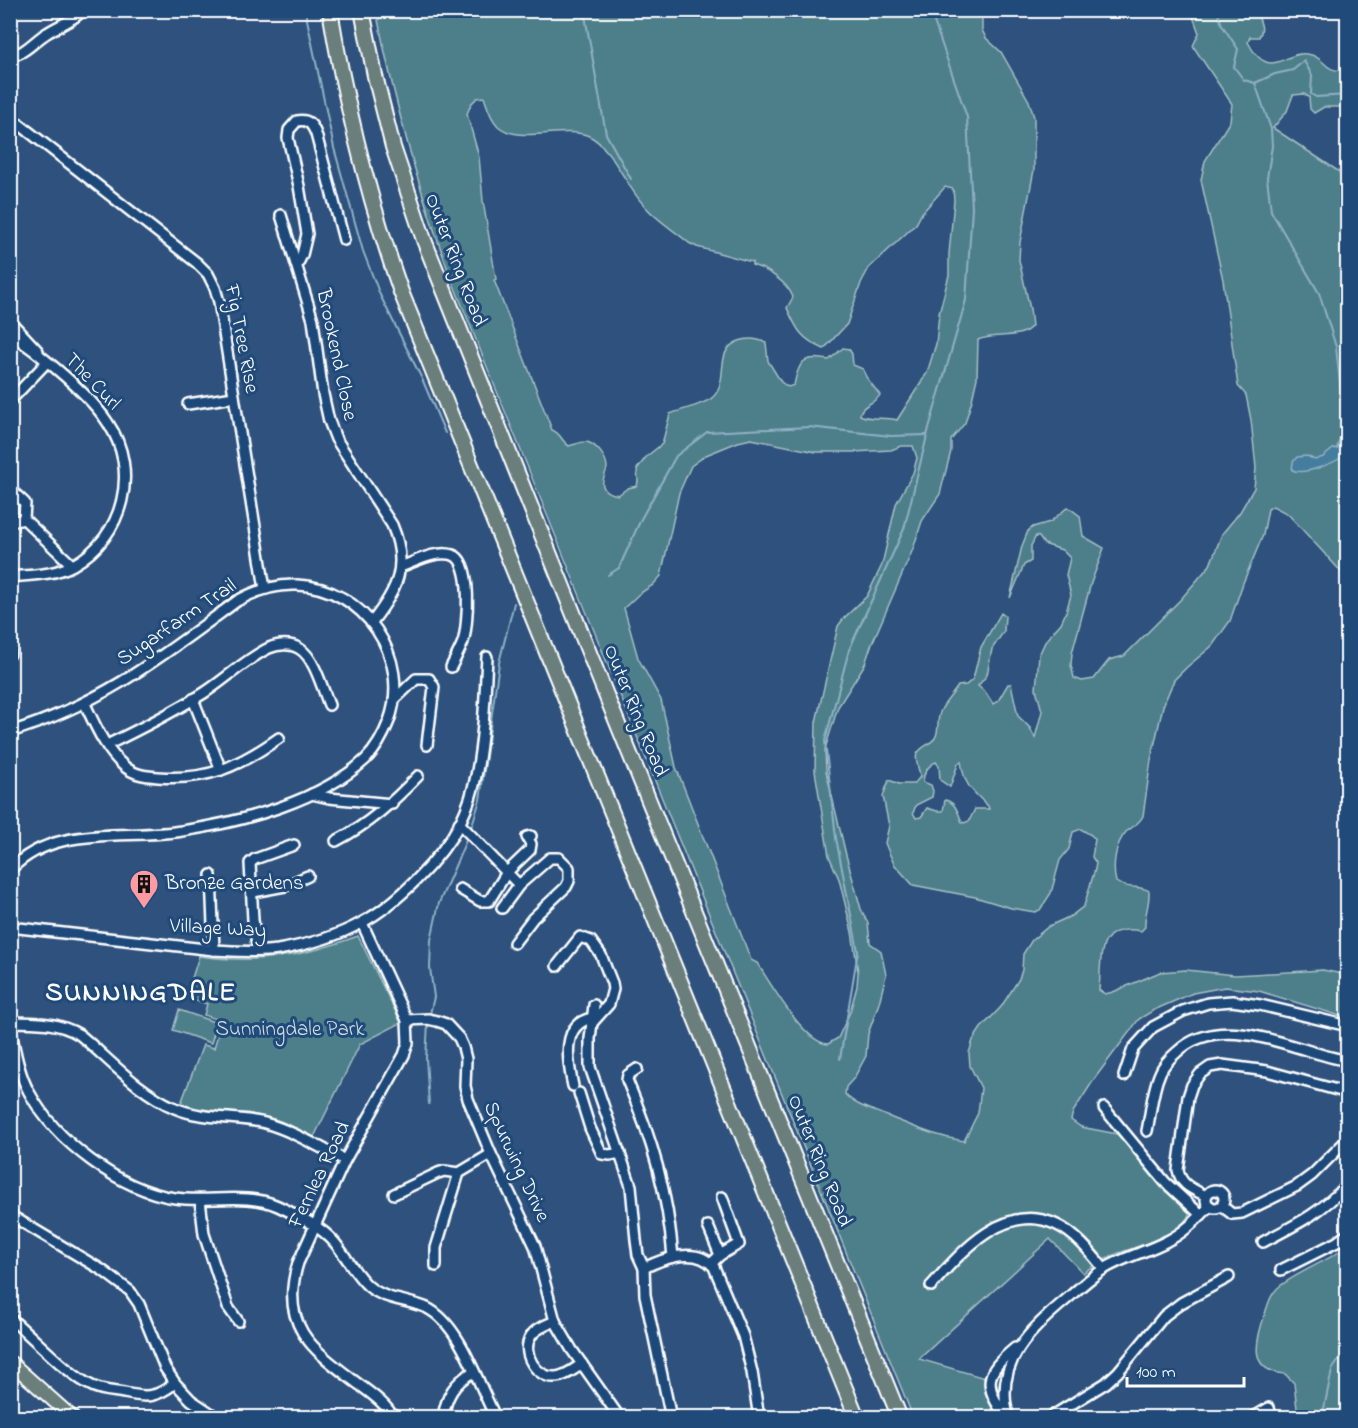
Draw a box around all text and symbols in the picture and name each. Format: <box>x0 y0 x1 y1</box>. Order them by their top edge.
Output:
street label: Outer Ring Road <box>414 189 494 332</box>
street label: Fig Tree Rise <box>214 281 266 397</box>
street label: Brookend Close <box>307 285 365 424</box>
street label: The Curl <box>57 346 127 418</box>
street label: Sugarfarm Trail <box>111 572 244 676</box>
street label: Outer Ring Road <box>593 640 675 782</box>
building icon: Bronze Gardens <box>128 868 160 910</box>
place label: Bronze Gardens <box>164 869 304 899</box>
street label: Village Way <box>168 911 267 949</box>
district label: SUNNINGDALE <box>45 974 237 1013</box>
park label: Sunningdale Park <box>216 1015 365 1047</box>
street label: Outer Ring Road <box>777 1090 859 1232</box>
street label: Spurwing Drive <box>473 1097 557 1229</box>
street label: Fernlea Road <box>281 1117 359 1234</box>
scale bar <box>1127 1350 1244 1388</box>
text: 100 m <box>1136 1360 1176 1386</box>

